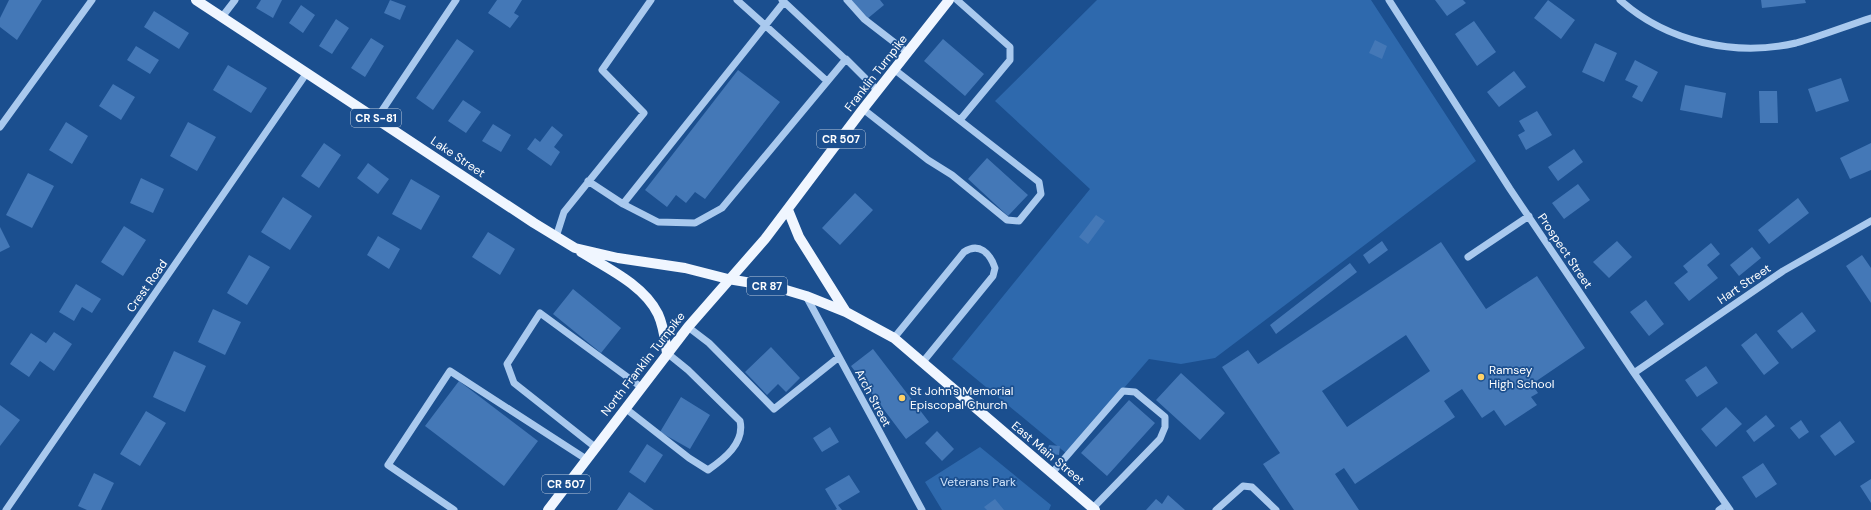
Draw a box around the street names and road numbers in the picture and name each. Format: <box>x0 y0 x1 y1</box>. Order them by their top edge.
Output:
street label: Franklin Turnpike <box>841 31 911 115</box>
road number: CR S-81 <box>351 109 401 127</box>
road number: CR 507 <box>817 130 865 148</box>
street label: Lake Street <box>428 133 489 181</box>
street label: Prospect Street <box>1534 210 1596 292</box>
street label: Crest Road <box>123 256 171 316</box>
street label: Hart Street <box>1714 260 1774 308</box>
road number: CR 87 <box>747 277 787 295</box>
street label: North Franklin Turnpike <box>597 309 689 419</box>
street label: Arch Street <box>851 366 895 430</box>
street label: East Main Street <box>1008 418 1088 488</box>
road number: CR 507 <box>542 475 590 493</box>

